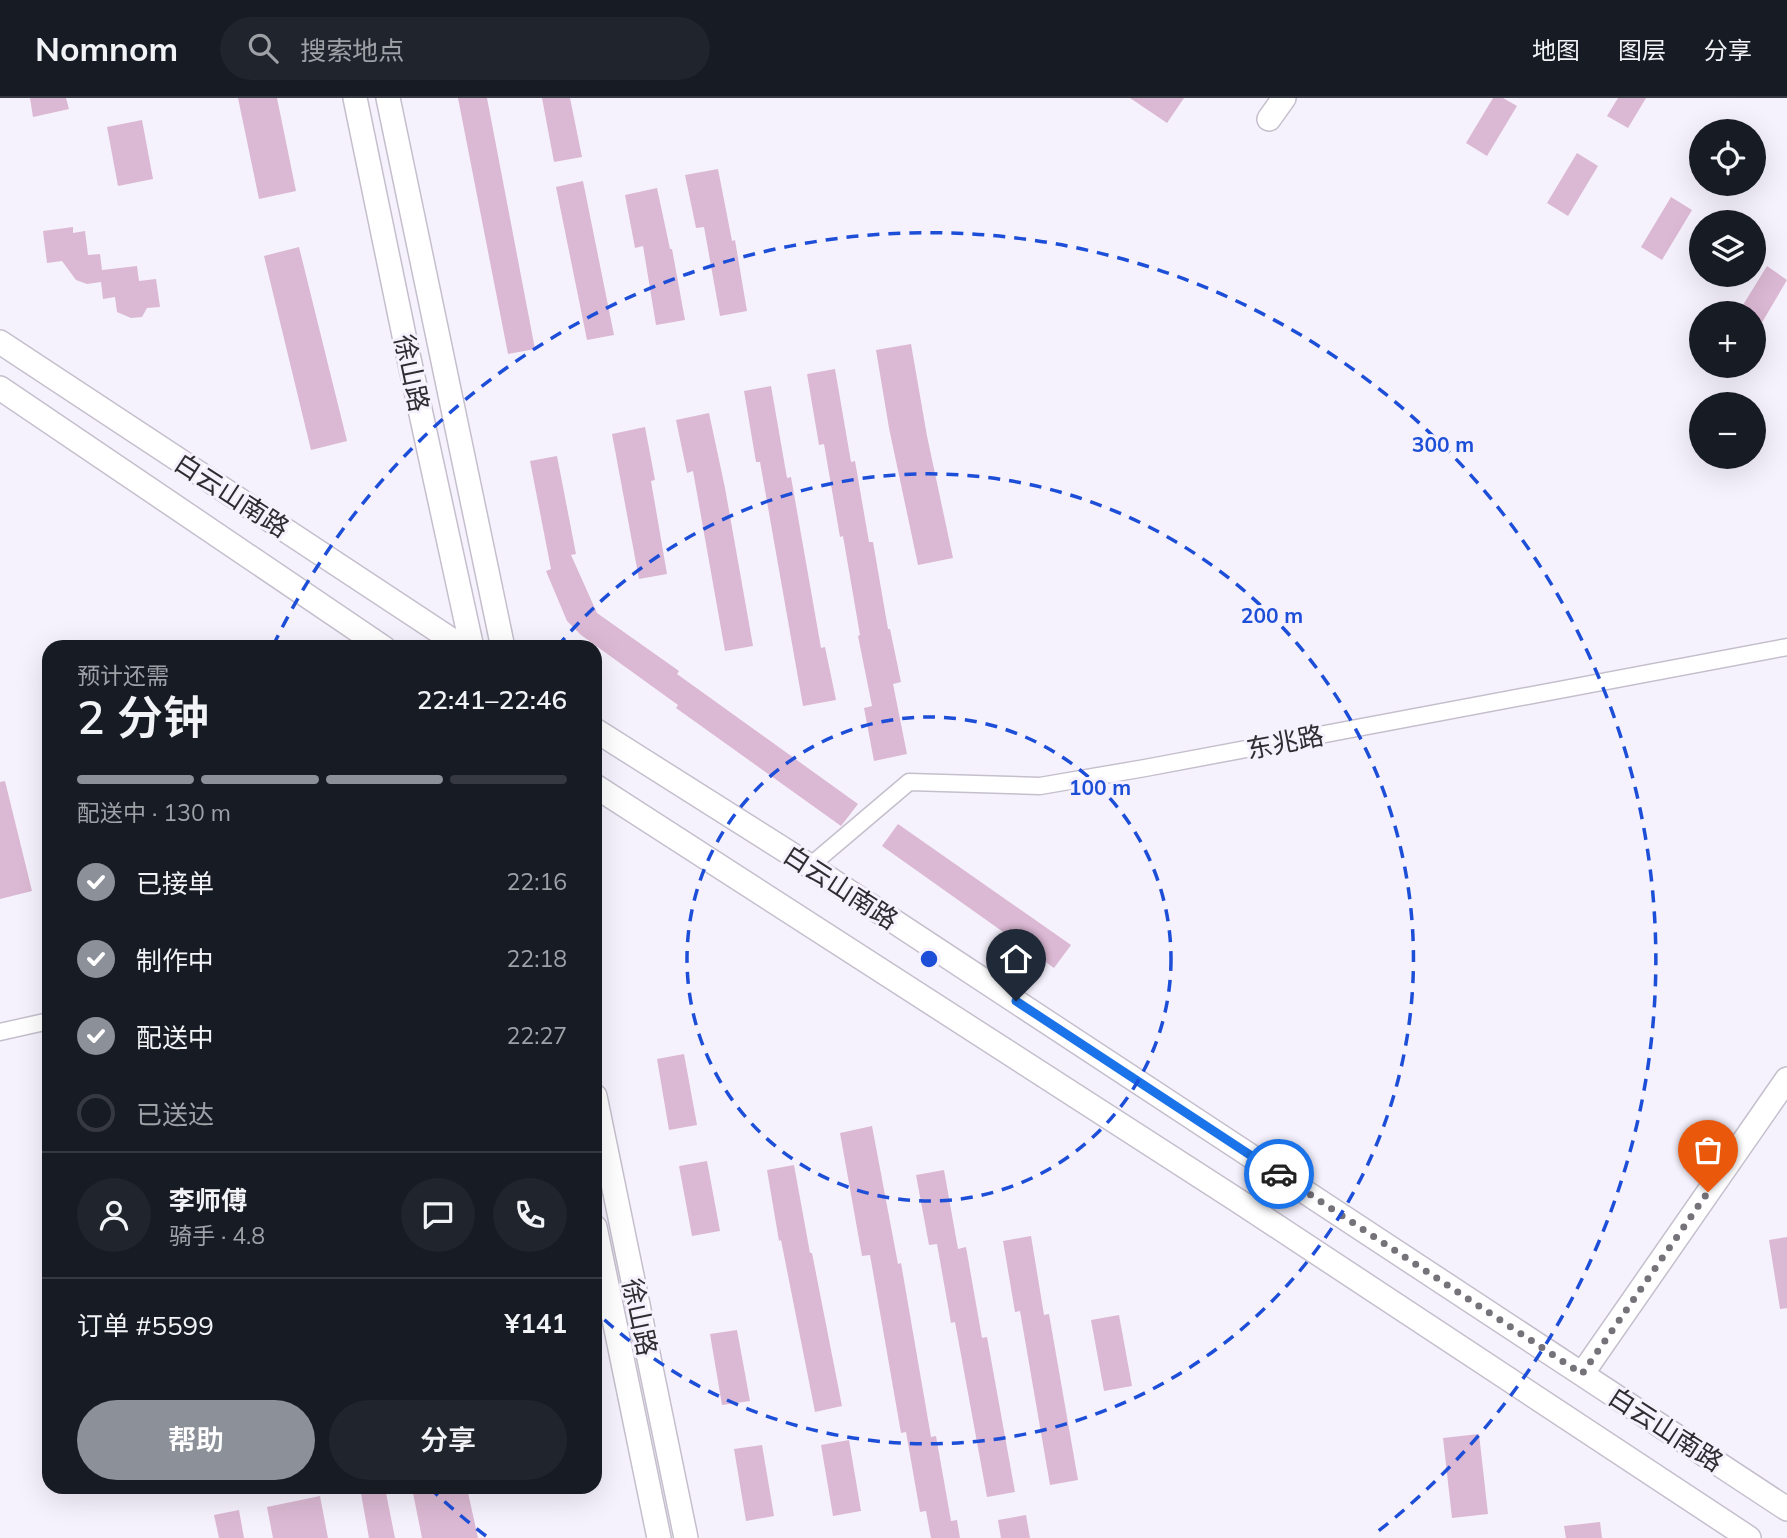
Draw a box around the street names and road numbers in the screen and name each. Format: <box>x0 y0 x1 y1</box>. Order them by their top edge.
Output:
street label: 徐山路 <box>388 331 436 415</box>
street label: 白云山南路 <box>168 446 296 544</box>
street label: 东兆路 <box>1244 718 1326 766</box>
street label: 白云山南路 <box>777 838 905 936</box>
street label: 徐山路 <box>616 1275 664 1359</box>
street label: 白云山南路 <box>1602 1380 1730 1478</box>

